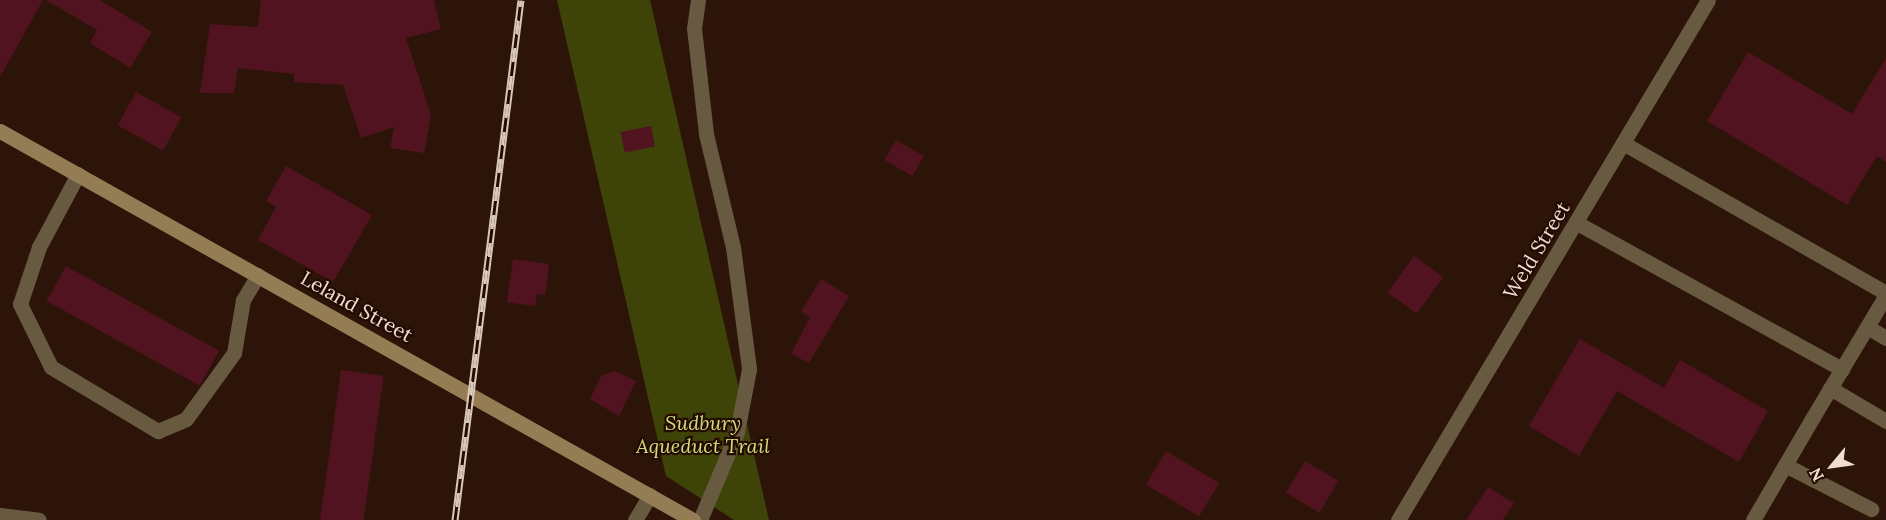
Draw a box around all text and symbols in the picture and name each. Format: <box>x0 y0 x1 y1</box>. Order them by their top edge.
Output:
street label: Weld Street <box>1498 197 1574 303</box>
street label: Leland Street <box>297 265 417 347</box>
park label: Sudbury Aqueduct Trail <box>636 410 770 457</box>
north arrow <box>1802 436 1862 496</box>
text: N <box>1805 464 1828 485</box>

